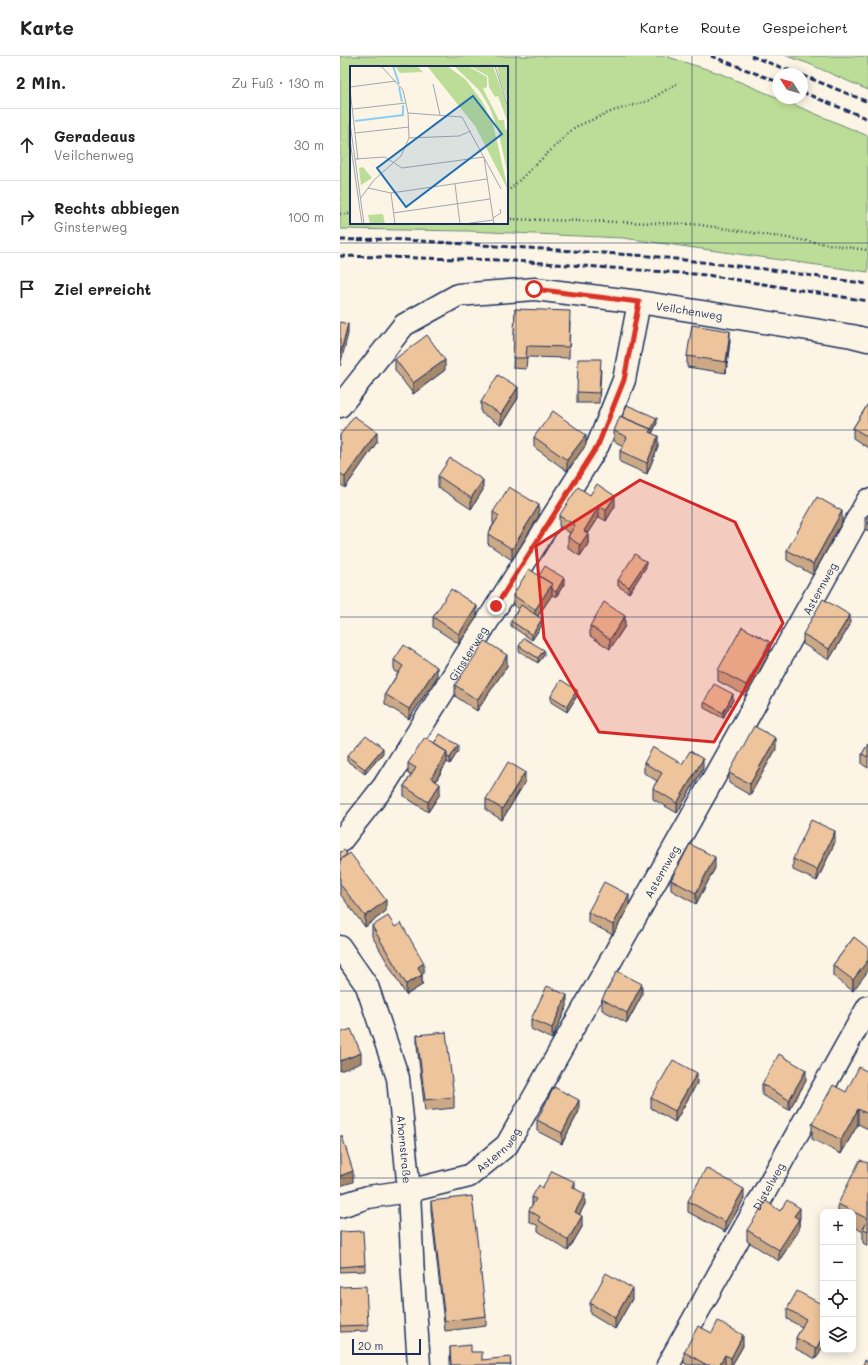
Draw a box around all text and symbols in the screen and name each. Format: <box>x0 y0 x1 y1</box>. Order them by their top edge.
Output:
text: Karte <box>20 15 74 40</box>
text: Karte <box>640 18 679 37</box>
text: Route <box>701 18 741 37</box>
text: Gespeichert <box>763 18 848 37</box>
inset map <box>350 66 508 224</box>
north arrow <box>772 68 808 104</box>
text: 2 Min. <box>16 71 66 93</box>
text: Zu Fuß · 130 m <box>231 74 324 91</box>
text: Geradeaus <box>54 126 135 146</box>
icon: ahead <box>16 134 38 156</box>
text: 30 m <box>294 136 324 153</box>
text: Veilchenweg <box>54 146 134 163</box>
text: Rechts abbiegen <box>54 198 179 218</box>
icon: right <box>16 206 38 228</box>
text: 100 m <box>288 208 324 225</box>
text: Ginsterweg <box>54 218 127 235</box>
icon: arrive <box>16 278 38 300</box>
text: Ziel erreicht <box>54 279 151 299</box>
route start <box>525 280 543 298</box>
street label: Veilchenweg <box>655 297 724 323</box>
street label: Asternweg <box>798 559 840 617</box>
route end <box>487 597 505 615</box>
street label: Ginsterweg <box>445 623 490 683</box>
street label: Asternweg <box>640 842 682 900</box>
street label: Ahornstraße <box>394 1114 416 1184</box>
street label: Asternweg <box>472 1125 523 1175</box>
street label: Distelweg <box>749 1159 787 1213</box>
map controls <box>820 1209 856 1353</box>
button: + <box>820 1209 856 1245</box>
button: − <box>820 1245 856 1281</box>
button: locate <box>820 1281 856 1317</box>
button: layers <box>820 1317 856 1353</box>
scale bar <box>352 1337 421 1356</box>
text: 20 m <box>358 1338 383 1353</box>

